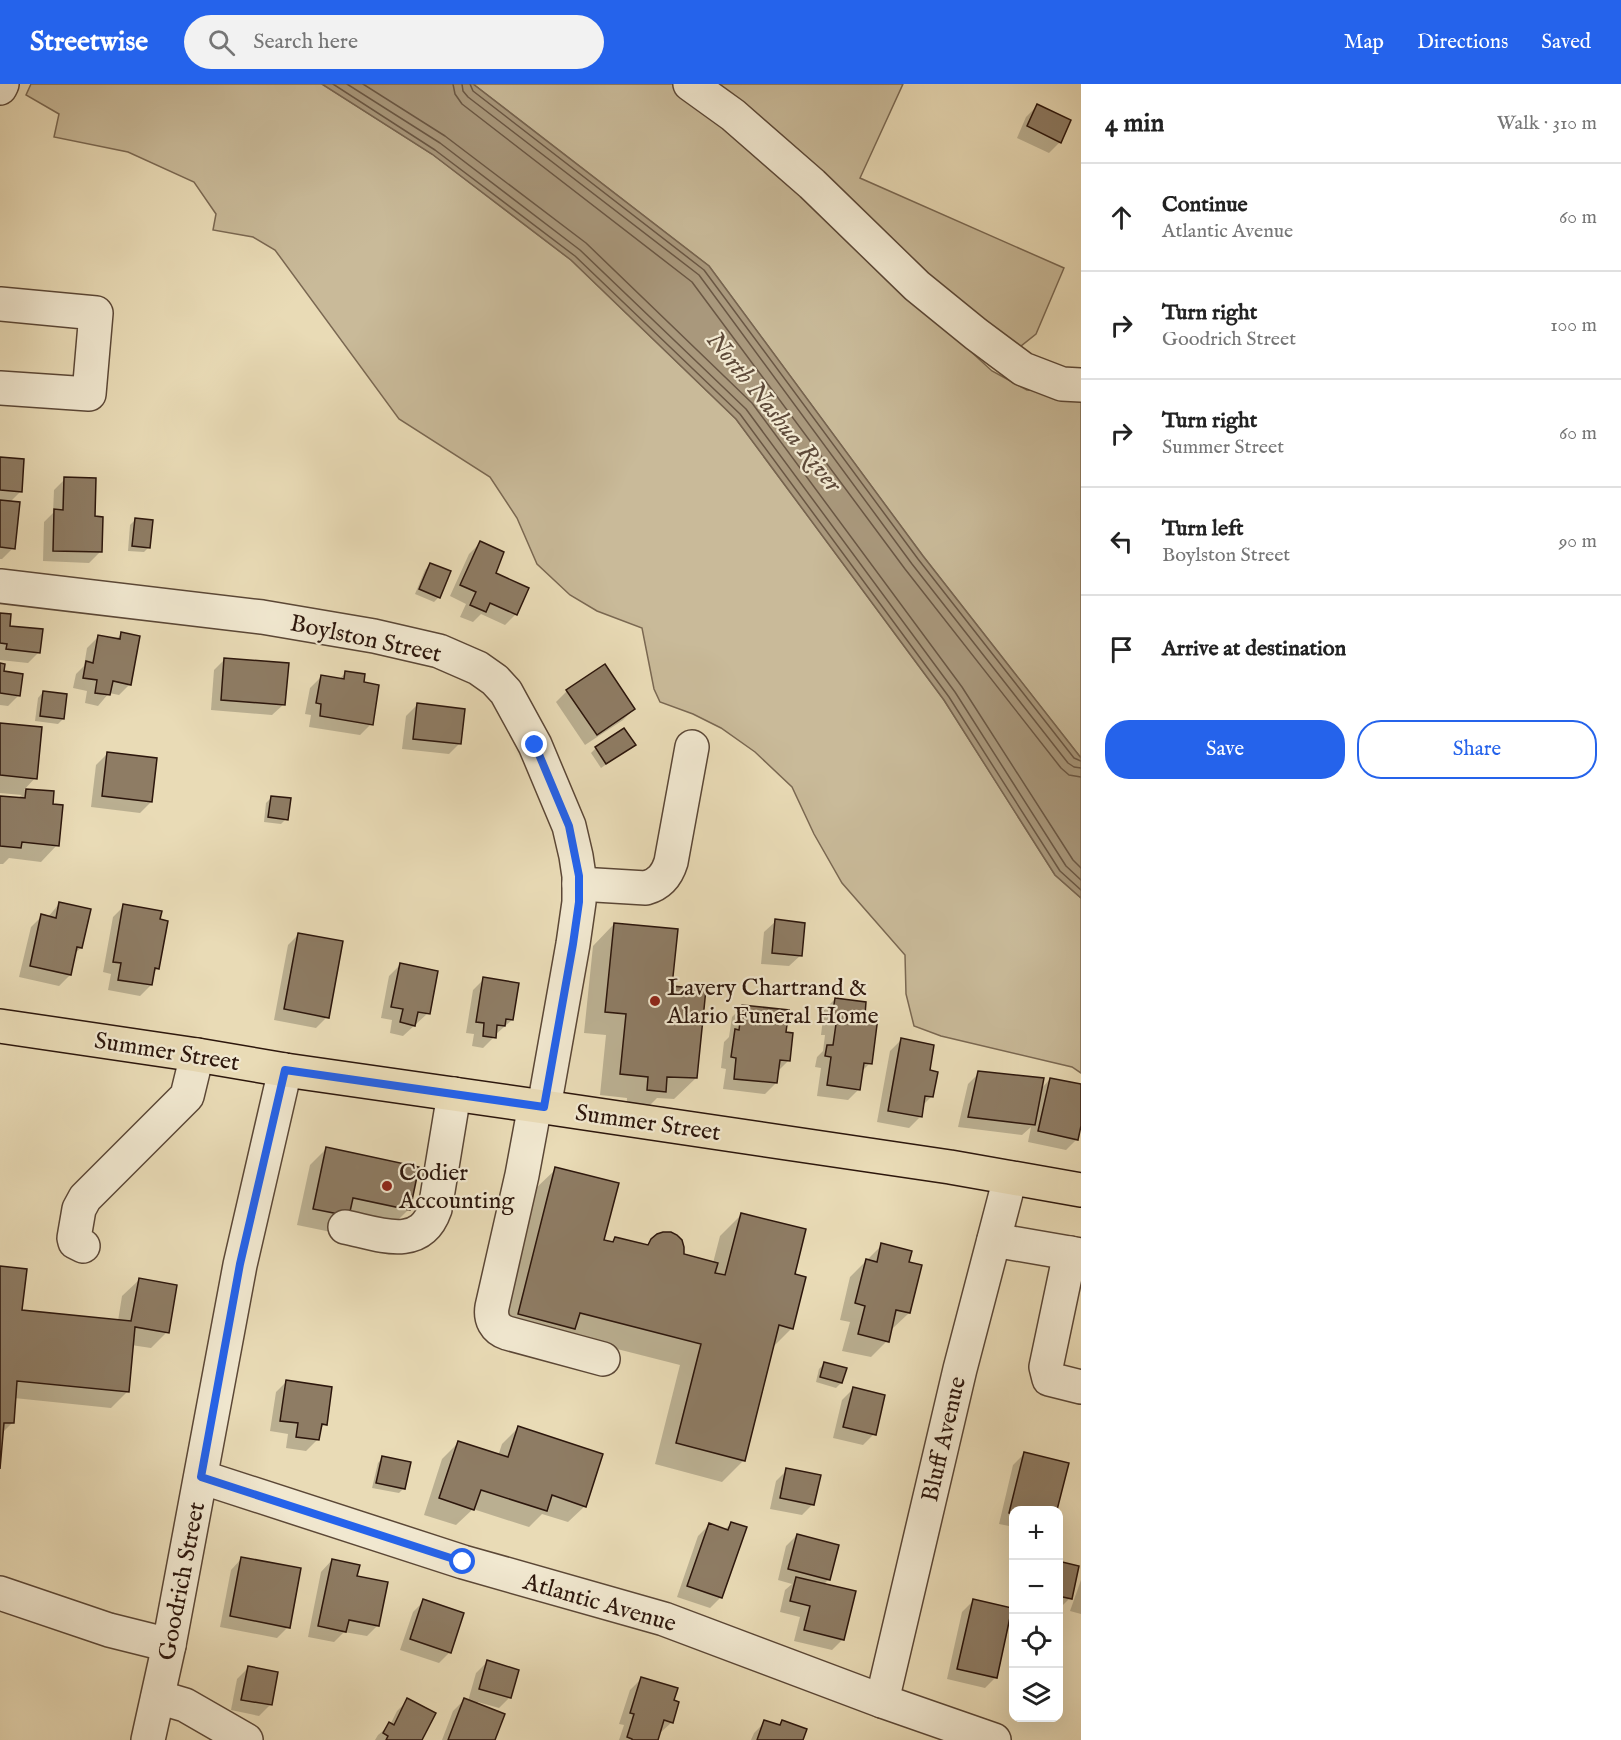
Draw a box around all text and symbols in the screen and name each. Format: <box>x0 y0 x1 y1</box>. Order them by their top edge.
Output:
search box <box>184 15 604 69</box>
text: Streetwise <box>30 25 148 60</box>
icon: search <box>205 26 238 59</box>
text: Search here <box>253 28 358 56</box>
text: Map <box>1344 29 1384 56</box>
text: Directions <box>1417 29 1508 56</box>
text: Saved <box>1541 29 1591 56</box>
text: 4 min <box>1105 107 1164 140</box>
text: Walk · 310 m <box>1497 111 1597 136</box>
text: Continue <box>1162 191 1248 219</box>
icon: ahead <box>1105 201 1138 234</box>
text: 60 m <box>1559 205 1597 230</box>
text: Atlantic Avenue <box>1162 219 1293 244</box>
text: Turn right <box>1162 299 1257 327</box>
icon: right <box>1105 309 1138 342</box>
text: 100 m <box>1550 313 1597 338</box>
water label: North Nashua River <box>699 325 850 500</box>
text: Goodrich Street <box>1162 327 1296 352</box>
text: Turn right <box>1162 407 1257 435</box>
icon: right <box>1105 417 1138 450</box>
text: 60 m <box>1559 421 1597 446</box>
text: Summer Street <box>1162 435 1284 460</box>
text: Turn left <box>1162 515 1244 543</box>
icon: left <box>1105 525 1138 558</box>
text: 90 m <box>1559 529 1597 554</box>
text: Boylston Street <box>1162 543 1290 568</box>
street label: Boylston Street <box>287 608 444 671</box>
icon: arrive <box>1105 633 1138 666</box>
text: Arrive at destination <box>1162 635 1346 663</box>
button: Save <box>1105 720 1345 779</box>
button: Share <box>1357 720 1597 779</box>
route end <box>521 731 547 757</box>
place label: Lavery Chartrand & Alario Funeral Home <box>666 973 878 1032</box>
marker: Lavery Chartrand & Alario Funeral Home <box>648 994 662 1008</box>
street label: Summer Street <box>92 1026 242 1079</box>
street label: Summer Street <box>573 1098 722 1149</box>
place label: Codier Accounting <box>398 1158 515 1217</box>
marker: Codier Accounting <box>380 1179 394 1193</box>
street label: Bluff Avenue <box>915 1374 974 1505</box>
street label: Goodrich Street <box>152 1499 213 1663</box>
map controls <box>1009 1506 1063 1722</box>
button: + <box>1009 1506 1063 1560</box>
route start <box>449 1548 475 1574</box>
button: − <box>1009 1560 1063 1614</box>
street label: Atlantic Avenue <box>519 1567 680 1640</box>
button: locate <box>1009 1614 1063 1668</box>
button: layers <box>1009 1668 1063 1722</box>

